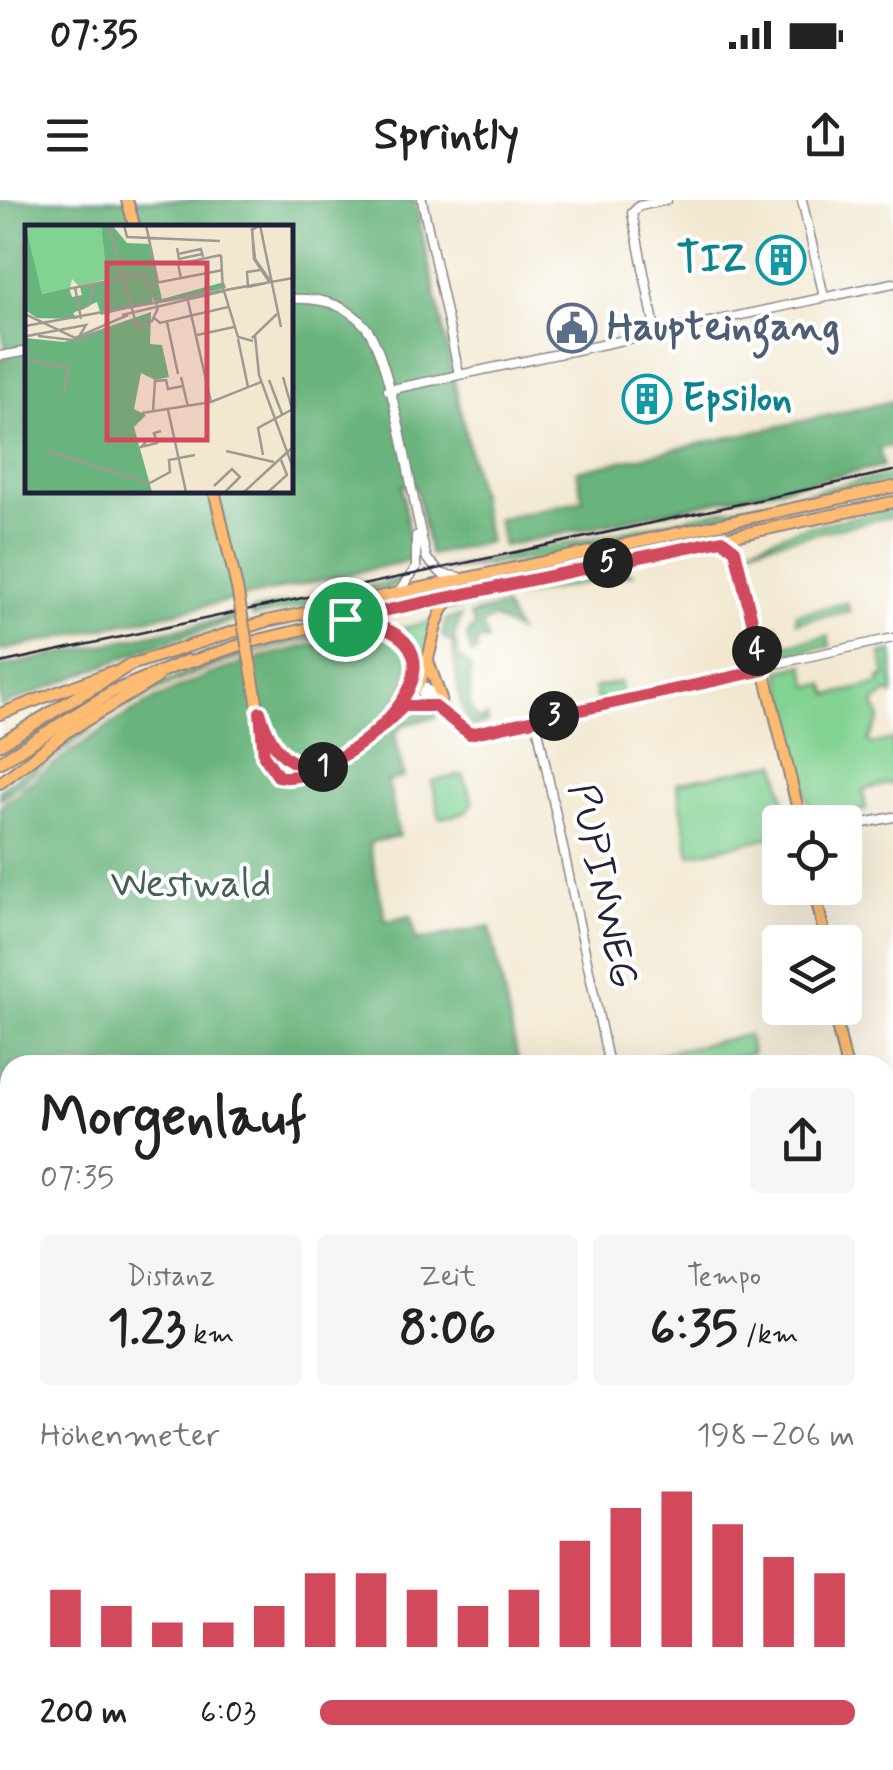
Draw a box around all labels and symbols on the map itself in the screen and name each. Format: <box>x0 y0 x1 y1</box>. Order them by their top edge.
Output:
inset map <box>25 225 292 492</box>
place label: TIZ <box>677 234 746 286</box>
building icon: TIZ <box>755 234 807 286</box>
public building icon: Haupteingang <box>546 302 598 354</box>
place label: Haupteingang <box>607 302 840 359</box>
building icon: Epsilon <box>621 373 673 425</box>
place label: Epsilon <box>682 373 792 425</box>
pin: 5 <box>583 538 633 588</box>
pin <box>303 577 388 662</box>
pin: 4 <box>732 626 782 676</box>
pin: 3 <box>529 691 579 741</box>
pin: 1 <box>298 742 348 792</box>
street label: PUPINWEG <box>555 779 649 993</box>
park label: Westwald <box>111 859 271 911</box>

